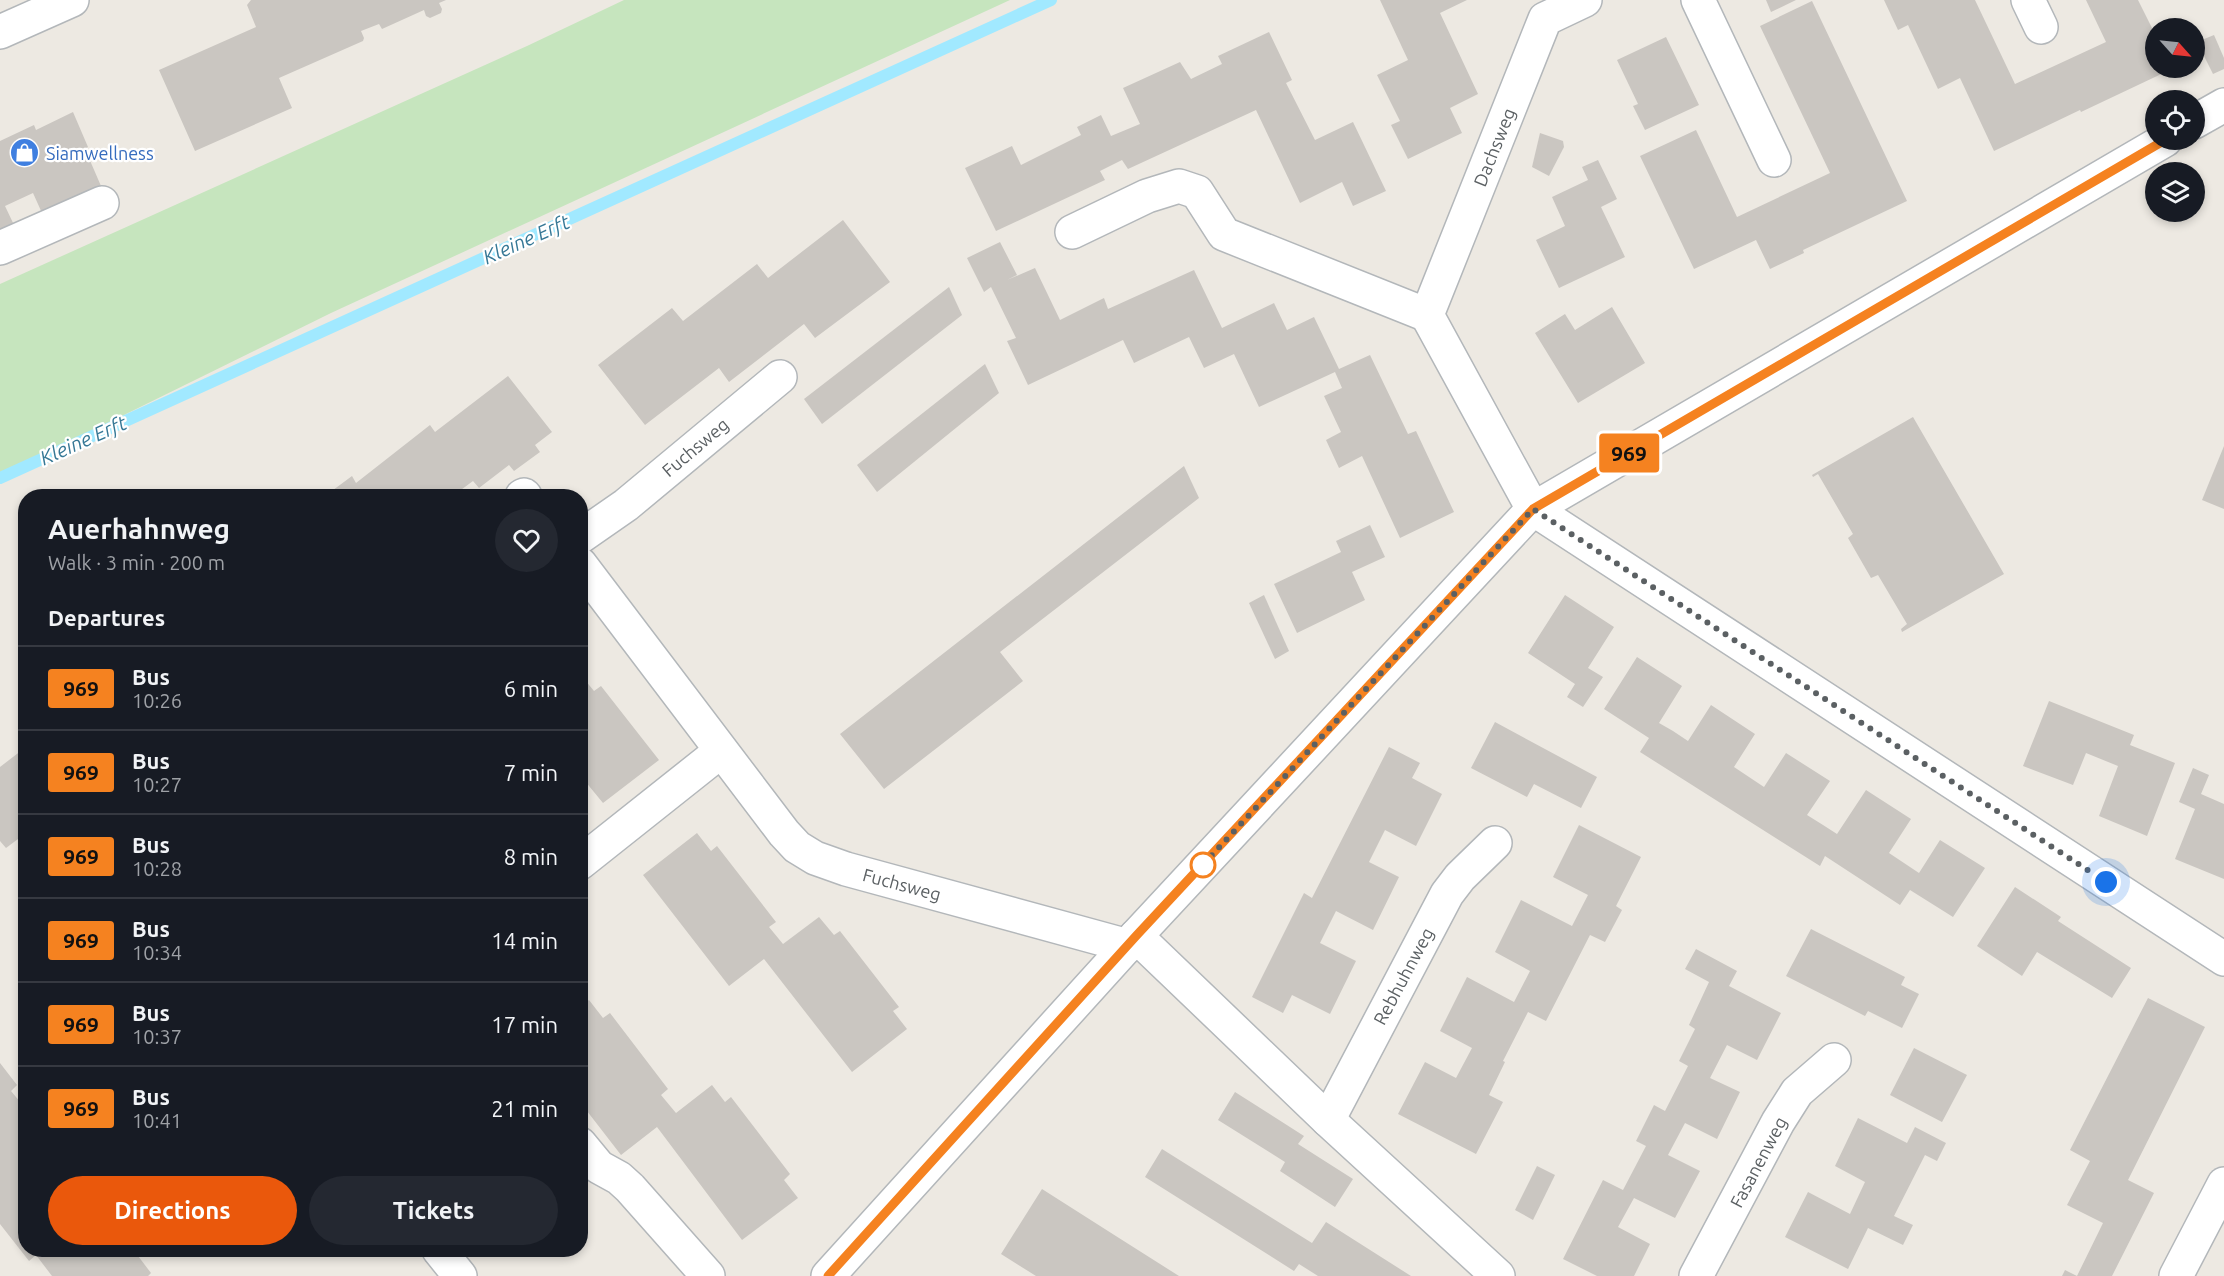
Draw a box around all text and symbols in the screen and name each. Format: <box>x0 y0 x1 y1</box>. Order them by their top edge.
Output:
north arrow <box>2145 18 2205 78</box>
map controls <box>2145 18 2205 222</box>
button: locate <box>2145 90 2205 150</box>
street label: Dachsweg <box>1469 105 1519 189</box>
shop icon: Siamwellness <box>9 137 41 169</box>
place label: Siamwellness <box>46 143 154 163</box>
button: layers <box>2145 162 2205 222</box>
water label: Kleine Erft <box>479 210 573 268</box>
water label: Kleine Erft <box>36 411 130 469</box>
street label: Fuchsweg <box>658 414 732 480</box>
line badge: 969 <box>1594 434 1664 472</box>
text: 969 <box>1611 441 1647 465</box>
button: heart <box>495 509 558 572</box>
text: Auerhahnweg <box>48 513 230 544</box>
text: Walk · 3 min · 200 m <box>48 551 225 574</box>
text: Departures <box>48 605 165 630</box>
text: Bus <box>132 664 170 689</box>
text: 969 <box>63 676 99 700</box>
text: 6 min <box>504 676 558 701</box>
text: 10:26 <box>132 689 182 712</box>
text: Bus <box>132 748 170 773</box>
text: 969 <box>63 760 99 784</box>
text: 7 min <box>504 760 558 785</box>
text: 10:27 <box>132 773 182 796</box>
text: Bus <box>132 832 170 857</box>
text: 969 <box>63 844 99 868</box>
text: 8 min <box>504 844 558 869</box>
unlabelled marker <box>1190 852 1216 878</box>
text: 10:28 <box>132 857 182 880</box>
street label: Fuchsweg <box>861 864 943 904</box>
your location <box>2091 867 2121 897</box>
text: Bus <box>132 916 170 941</box>
street label: Rebhuhnweg <box>1369 924 1437 1028</box>
text: 969 <box>63 928 99 952</box>
text: 14 min <box>491 928 558 953</box>
text: 10:34 <box>132 941 182 964</box>
text: Bus <box>132 1000 170 1025</box>
text: 969 <box>63 1012 99 1036</box>
text: 17 min <box>491 1012 558 1037</box>
text: 10:37 <box>132 1025 182 1048</box>
text: Bus <box>132 1084 170 1109</box>
text: 969 <box>63 1096 99 1120</box>
text: 21 min <box>491 1096 558 1121</box>
text: 10:41 <box>132 1109 182 1132</box>
street label: Fasanenweg <box>1726 1113 1790 1211</box>
button: Directions <box>48 1176 297 1245</box>
button: Tickets <box>309 1176 558 1245</box>

